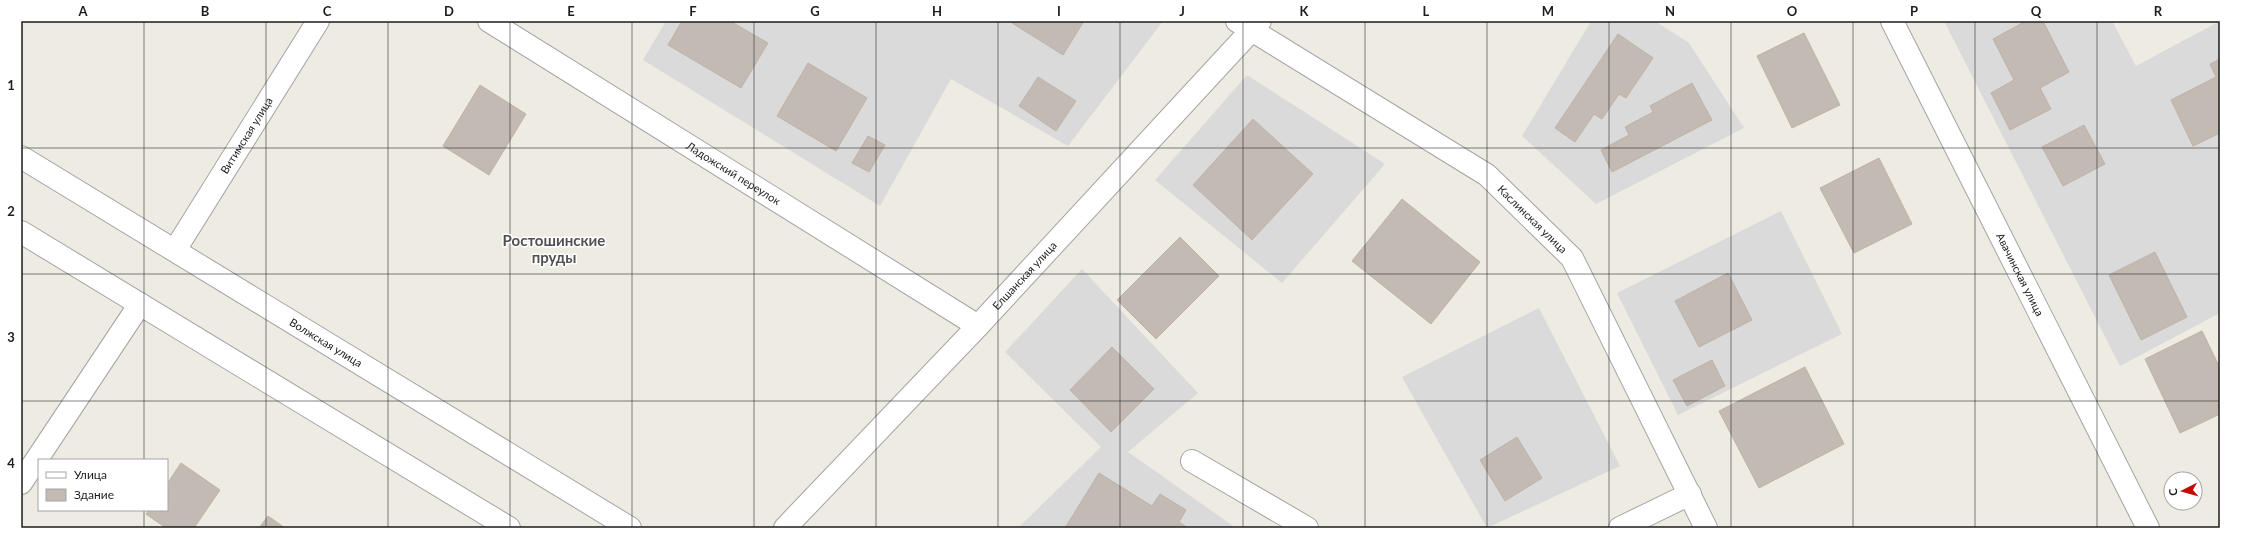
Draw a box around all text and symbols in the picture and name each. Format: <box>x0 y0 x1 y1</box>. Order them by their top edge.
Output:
text: A <box>77 3 88 19</box>
text: B <box>201 3 210 19</box>
text: C <box>323 3 332 19</box>
text: D <box>444 3 454 19</box>
text: E <box>567 3 575 19</box>
text: F <box>689 3 697 19</box>
text: G <box>810 3 820 19</box>
text: H <box>932 3 942 19</box>
text: I <box>1057 3 1061 19</box>
text: J <box>1179 3 1185 19</box>
text: K <box>1300 3 1310 19</box>
text: L <box>1423 3 1430 19</box>
text: M <box>1542 3 1554 19</box>
text: N <box>1665 3 1675 19</box>
text: O <box>1787 3 1798 19</box>
text: P <box>1910 3 1918 19</box>
text: Q <box>2031 3 2042 19</box>
text: R <box>2154 3 2163 19</box>
text: 1 <box>7 77 15 93</box>
street label: Витимская улица <box>217 95 275 176</box>
street label: Ладожский переулок <box>683 138 783 207</box>
street label: Каслинская улица <box>1495 182 1570 256</box>
text: 2 <box>7 203 15 219</box>
district label: Ростошинские пруды <box>503 231 605 266</box>
street label: Авачинская улица <box>1994 231 2047 318</box>
street label: Елшанская улица <box>989 238 1059 312</box>
street label: Волжская улица <box>287 315 365 369</box>
text: 3 <box>7 329 15 345</box>
text: 4 <box>7 455 15 471</box>
legend <box>38 459 168 511</box>
text: Улица <box>74 467 107 482</box>
north arrow <box>2163 471 2203 511</box>
text: Здание <box>74 487 114 502</box>
text: С <box>2166 487 2179 496</box>

